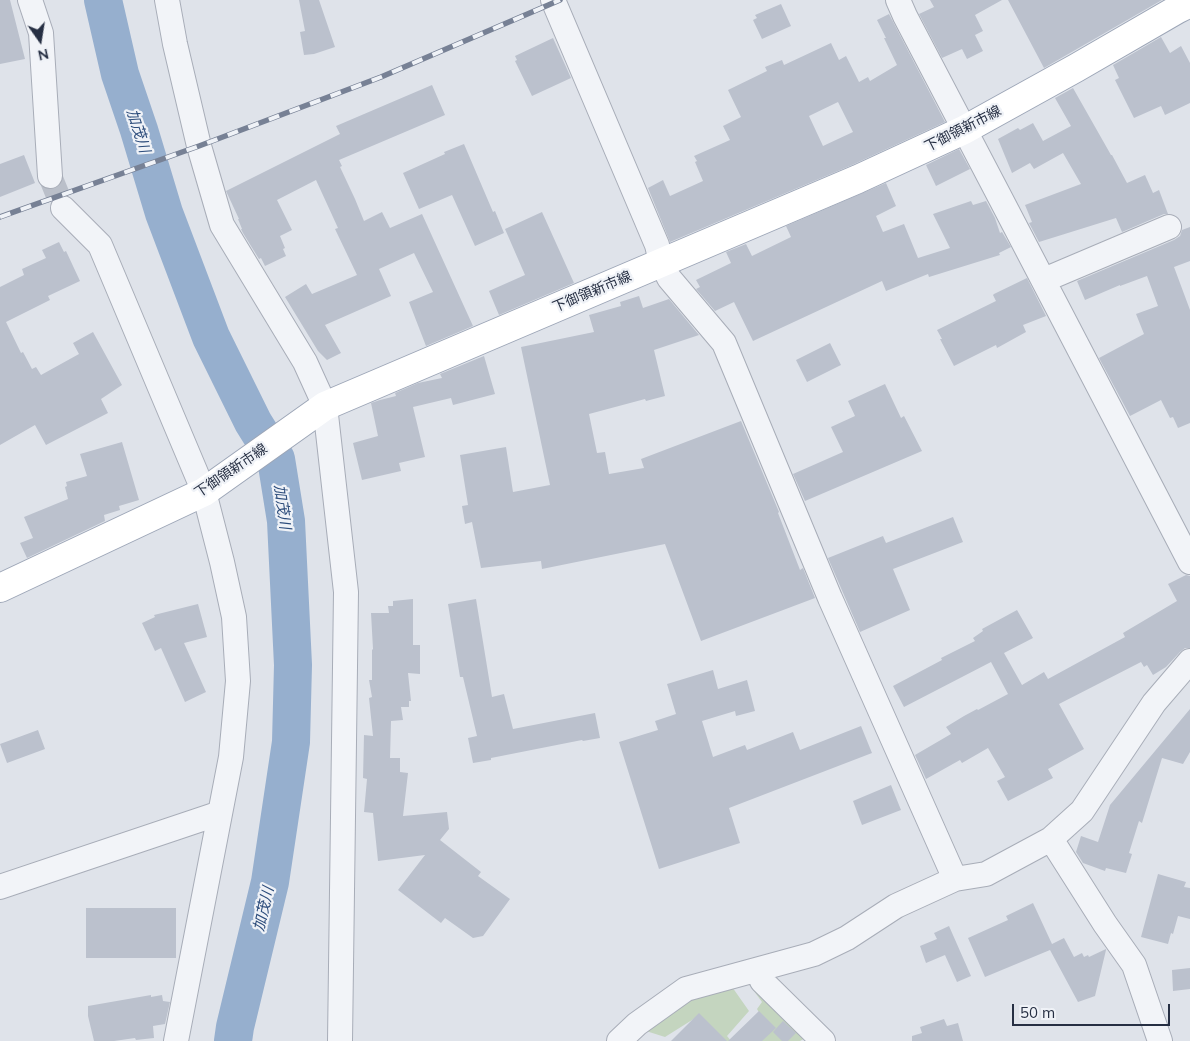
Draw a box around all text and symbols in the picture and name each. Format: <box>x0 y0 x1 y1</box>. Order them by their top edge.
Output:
north arrow <box>15 15 65 65</box>
text: N <box>36 45 51 65</box>
street label: 下御領新市線 <box>922 102 1004 156</box>
water label: 加茂川 <box>122 107 154 155</box>
street label: 下御領新市線 <box>550 268 634 316</box>
street label: 下御領新市線 <box>191 441 271 501</box>
water label: 加茂川 <box>270 483 294 531</box>
water label: 加茂川 <box>250 885 278 933</box>
scale bar <box>1015 994 1172 1026</box>
text: 50 m <box>1020 1003 1055 1022</box>

